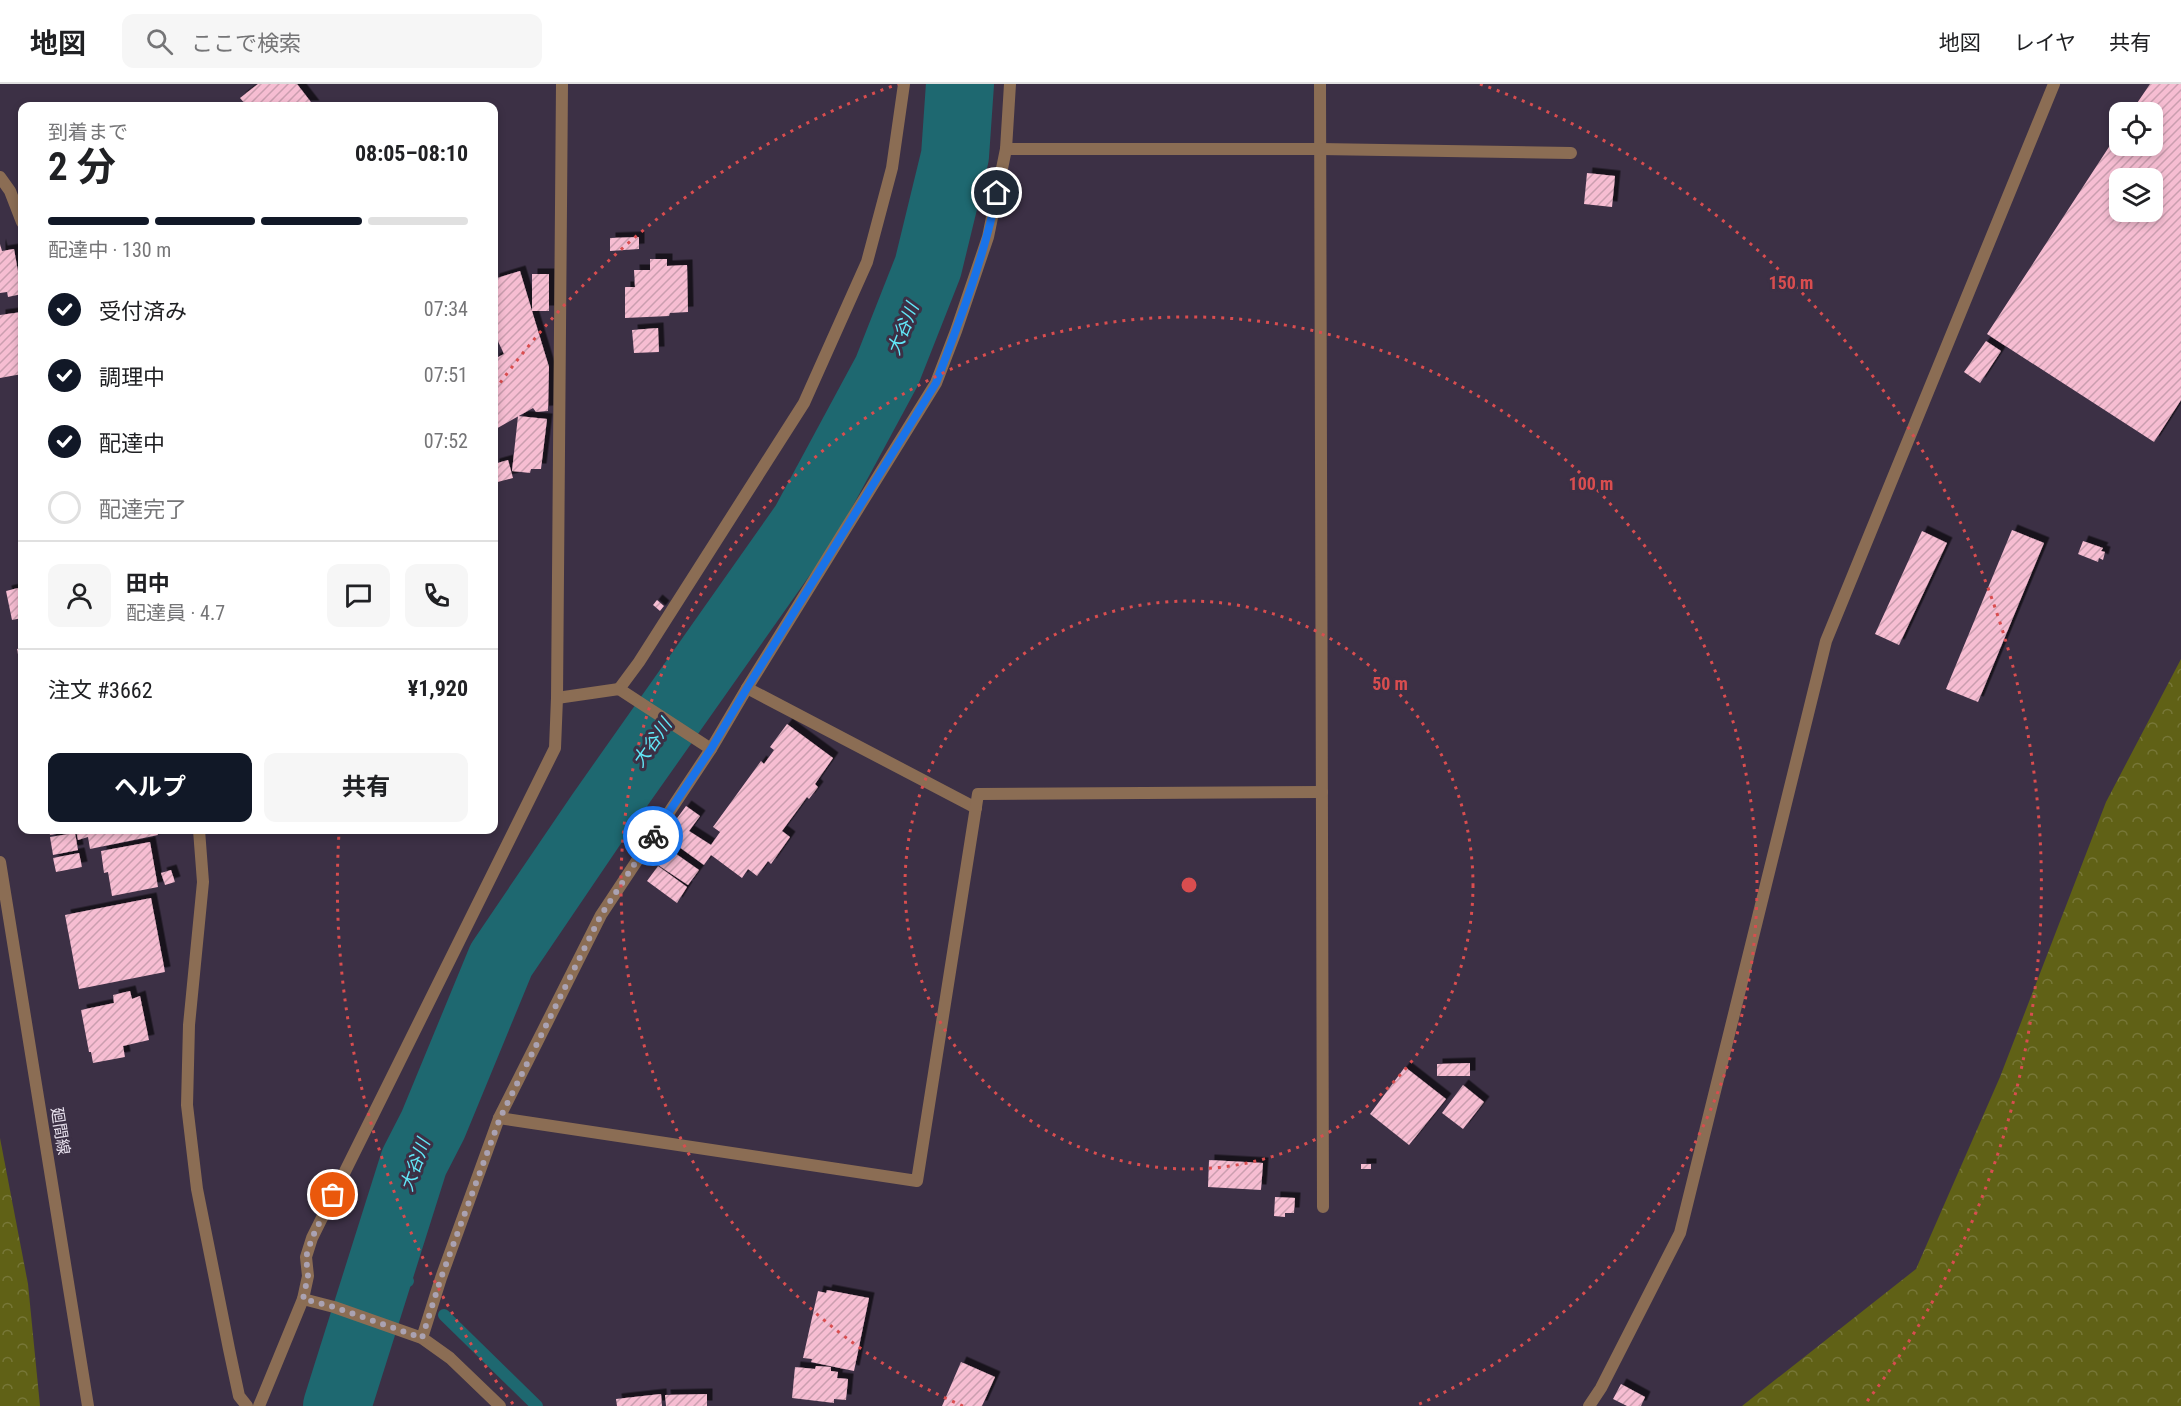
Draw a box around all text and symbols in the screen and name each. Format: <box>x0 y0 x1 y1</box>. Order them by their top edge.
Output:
search box <box>122 14 542 68</box>
icon: search <box>143 25 176 58</box>
text: 地図 <box>30 27 86 60</box>
text: ここで検索 <box>191 31 301 56</box>
text: 地図 <box>1939 31 1981 55</box>
text: レイヤ <box>2014 31 2076 55</box>
text: 共有 <box>2109 31 2151 55</box>
map controls <box>2109 102 2163 222</box>
button: locate <box>2109 102 2163 156</box>
text: 到着まで <box>48 120 128 144</box>
text: 08:05–08:10 <box>355 141 468 166</box>
text: 2 分 <box>48 144 116 190</box>
pin <box>971 167 1022 218</box>
button: layers <box>2109 168 2163 222</box>
icon: home <box>980 176 1013 209</box>
text: 配達中 · 130 m <box>48 238 171 262</box>
text: 150 m <box>1769 272 1813 293</box>
icon: check <box>48 293 81 326</box>
text: 07:34 <box>424 297 468 321</box>
water label: 大谷川 <box>883 298 923 358</box>
text: 受付済み <box>99 299 187 324</box>
icon: check <box>48 359 81 392</box>
text: 07:51 <box>424 363 468 387</box>
text: 調理中 <box>99 365 165 390</box>
icon: check <box>48 425 81 458</box>
text: 07:52 <box>424 429 468 453</box>
text: 配達中 <box>99 431 165 456</box>
text: 100 m <box>1569 473 1613 494</box>
text: 配達完了 <box>99 497 187 522</box>
button: person <box>48 564 111 627</box>
button: chat <box>327 564 390 627</box>
button: phone <box>405 564 468 627</box>
text: 田中 <box>126 571 170 596</box>
text: 配達員 · 4.7 <box>126 601 225 625</box>
text: 50 m <box>1372 673 1408 694</box>
text: ¥1,920 <box>408 676 468 701</box>
text: 注文 #3662 <box>48 678 153 703</box>
water label: 大谷川 <box>628 713 677 771</box>
button: ヘルプ <box>48 753 252 822</box>
button: 共有 <box>264 753 468 822</box>
courier <box>623 806 683 866</box>
icon: bike <box>637 820 670 853</box>
centre of rings <box>1179 875 1199 895</box>
street label: 廻間線 <box>47 1106 74 1156</box>
water label: 大谷川 <box>395 1134 434 1194</box>
pin <box>307 1169 358 1220</box>
icon: bag <box>316 1178 349 1211</box>

